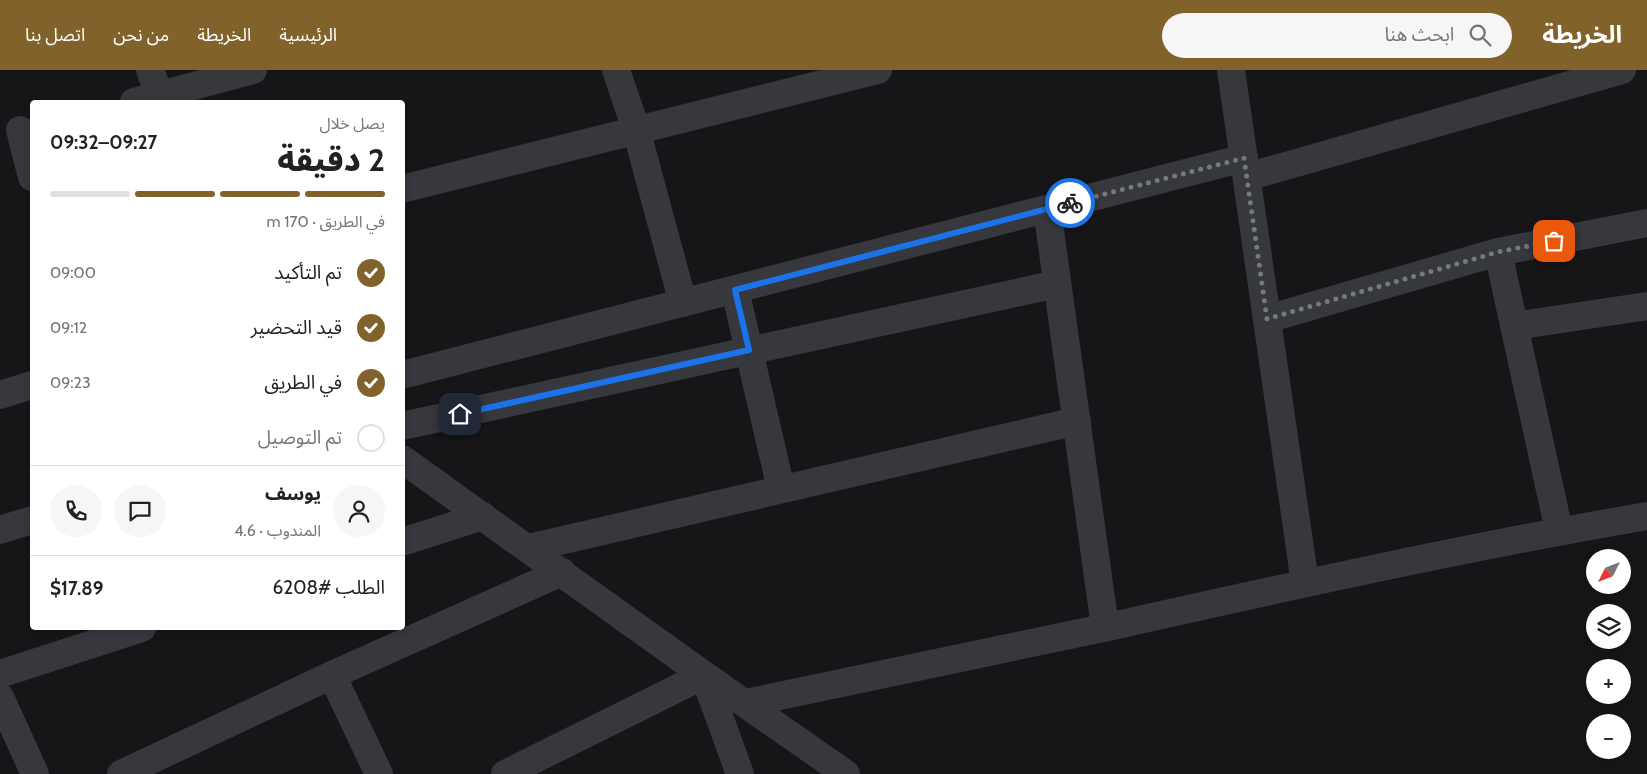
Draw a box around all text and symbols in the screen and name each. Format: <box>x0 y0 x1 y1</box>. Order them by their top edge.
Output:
search box <box>1162 13 1512 58</box>
text: الخريطة <box>1542 20 1622 49</box>
icon: search <box>1466 21 1494 49</box>
text: ابحث هنا <box>1385 23 1454 46</box>
text: اتصل بنا <box>25 24 85 46</box>
text: من نحن <box>113 24 169 46</box>
text: الخريطة <box>197 24 251 46</box>
text: الرئيسية <box>279 24 337 46</box>
text: يصل خلال <box>320 114 385 133</box>
text: 09:27–09:32 <box>50 131 157 154</box>
text: 2 دقيقة <box>277 140 385 179</box>
courier <box>1045 178 1095 228</box>
icon: bike <box>1056 189 1084 217</box>
text: في الطريق · 170 m <box>267 212 385 231</box>
pin <box>1533 220 1575 262</box>
icon: bag <box>1540 227 1568 255</box>
icon: check <box>357 259 385 287</box>
text: تم التأكيد <box>274 261 342 284</box>
text: 09:00 <box>50 263 96 282</box>
icon: check <box>357 314 385 342</box>
text: قيد التحضير <box>251 316 342 339</box>
text: 09:12 <box>50 318 87 337</box>
icon: check <box>357 369 385 397</box>
text: في الطريق <box>264 371 342 394</box>
text: 09:23 <box>50 373 91 392</box>
pin <box>439 393 481 435</box>
icon: home <box>446 400 474 428</box>
text: تم التوصيل <box>258 426 342 449</box>
text: يوسف <box>265 482 321 505</box>
button: phone <box>50 485 102 537</box>
button: chat <box>114 485 166 537</box>
button: person <box>333 485 385 537</box>
text: المندوب · 4.6 <box>234 521 321 540</box>
north arrow <box>1586 549 1631 594</box>
map controls <box>1586 549 1631 759</box>
text: الطلب #6208 <box>272 576 385 599</box>
text: $17.89 <box>50 577 103 600</box>
button: layers <box>1586 604 1631 649</box>
button: + <box>1586 659 1631 704</box>
button: − <box>1586 714 1631 759</box>

